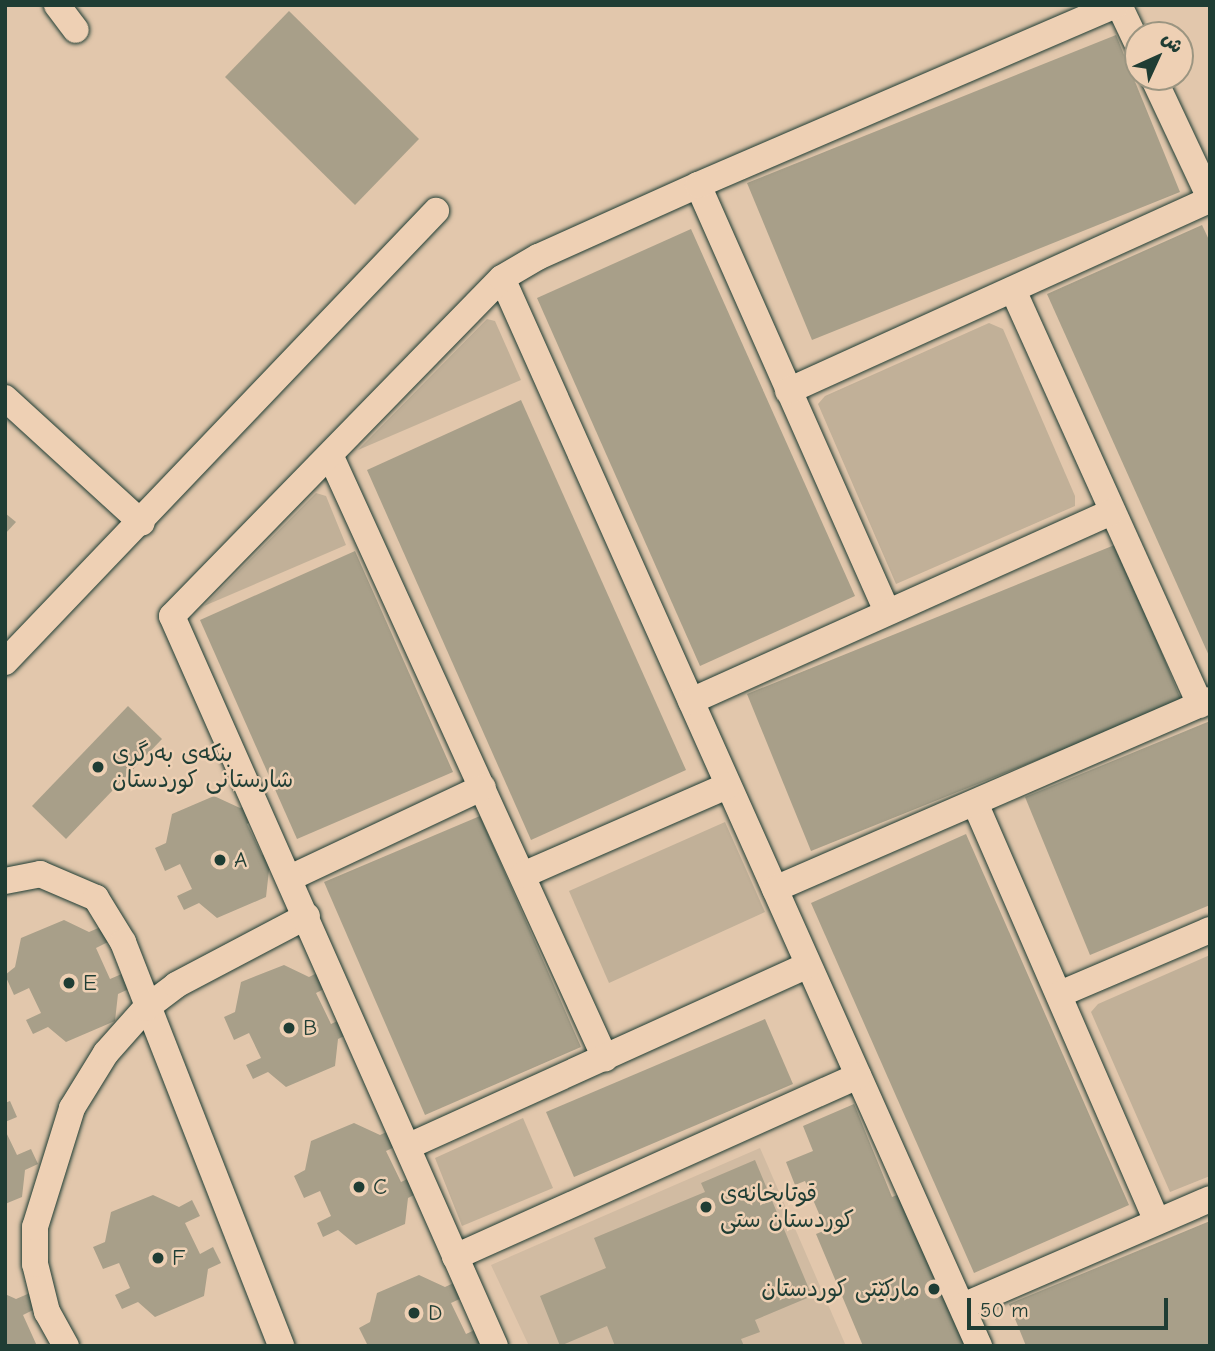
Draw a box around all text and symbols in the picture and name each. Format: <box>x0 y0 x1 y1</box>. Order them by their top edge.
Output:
north arrow <box>1124 21 1194 91</box>
text: ش <box>1157 27 1188 58</box>
place label: بنکەی بەرگری شارستانی کوردستان <box>112 740 293 794</box>
marker: بنکەی بەرگری شارستانی کوردستان <box>90 759 106 775</box>
place label: A <box>234 846 247 874</box>
marker: A <box>212 852 228 868</box>
place label: E <box>83 969 97 997</box>
marker: E <box>61 975 77 991</box>
place label: B <box>303 1014 317 1042</box>
marker: B <box>281 1020 297 1036</box>
place label: C <box>373 1173 387 1201</box>
marker: C <box>351 1179 367 1195</box>
place label: قوتابخانەی کوردستان ستی <box>720 1180 854 1234</box>
marker: قوتابخانەی کوردستان ستی <box>698 1199 714 1215</box>
place label: F <box>172 1244 185 1272</box>
marker: F <box>150 1250 166 1266</box>
place label: مارکێتی کوردستان <box>761 1275 920 1303</box>
marker: مارکێتی کوردستان <box>926 1281 942 1297</box>
scale bar <box>970 1284 1171 1328</box>
text: 50 m <box>980 1298 1029 1322</box>
place label: D <box>428 1299 442 1327</box>
marker: D <box>406 1305 422 1321</box>

